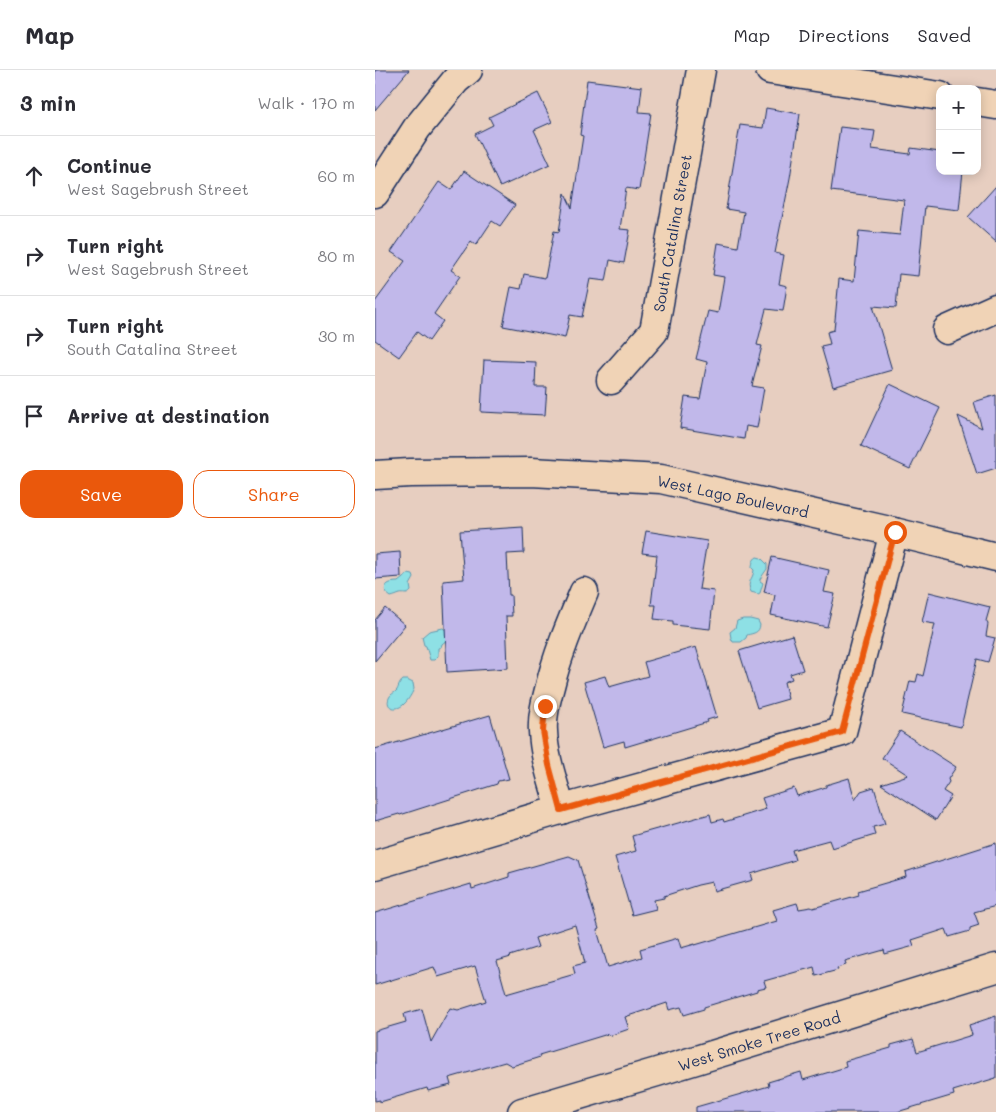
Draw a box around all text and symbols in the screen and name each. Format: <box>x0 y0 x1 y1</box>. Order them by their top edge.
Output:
text: Map <box>25 19 74 50</box>
text: Map <box>733 23 770 47</box>
text: Directions <box>798 23 890 47</box>
text: Saved <box>918 23 971 47</box>
map controls <box>936 85 981 175</box>
button: + <box>936 85 981 130</box>
text: 3 min <box>20 89 76 116</box>
text: Walk · 170 m <box>257 92 355 113</box>
button: − <box>936 130 981 175</box>
street label: South Catalina Street <box>648 152 696 314</box>
text: Continue <box>67 153 152 178</box>
icon: ahead <box>20 162 48 190</box>
text: 60 m <box>318 165 355 186</box>
text: West Sagebrush Street <box>67 178 249 199</box>
text: Turn right <box>67 233 164 258</box>
icon: right <box>20 242 48 270</box>
text: 80 m <box>318 245 355 266</box>
text: West Sagebrush Street <box>67 258 249 279</box>
text: Turn right <box>67 313 164 338</box>
icon: right <box>20 322 48 350</box>
text: 30 m <box>318 325 355 346</box>
text: South Catalina Street <box>67 338 238 359</box>
icon: arrive <box>20 402 48 430</box>
text: Arrive at destination <box>67 403 270 428</box>
button: Save <box>20 470 183 518</box>
button: Share <box>193 470 355 518</box>
street label: West Lago Boulevard <box>655 470 811 522</box>
route start <box>884 521 907 544</box>
route end <box>534 695 557 718</box>
street label: West Smoke Tree Road <box>675 1007 843 1075</box>

